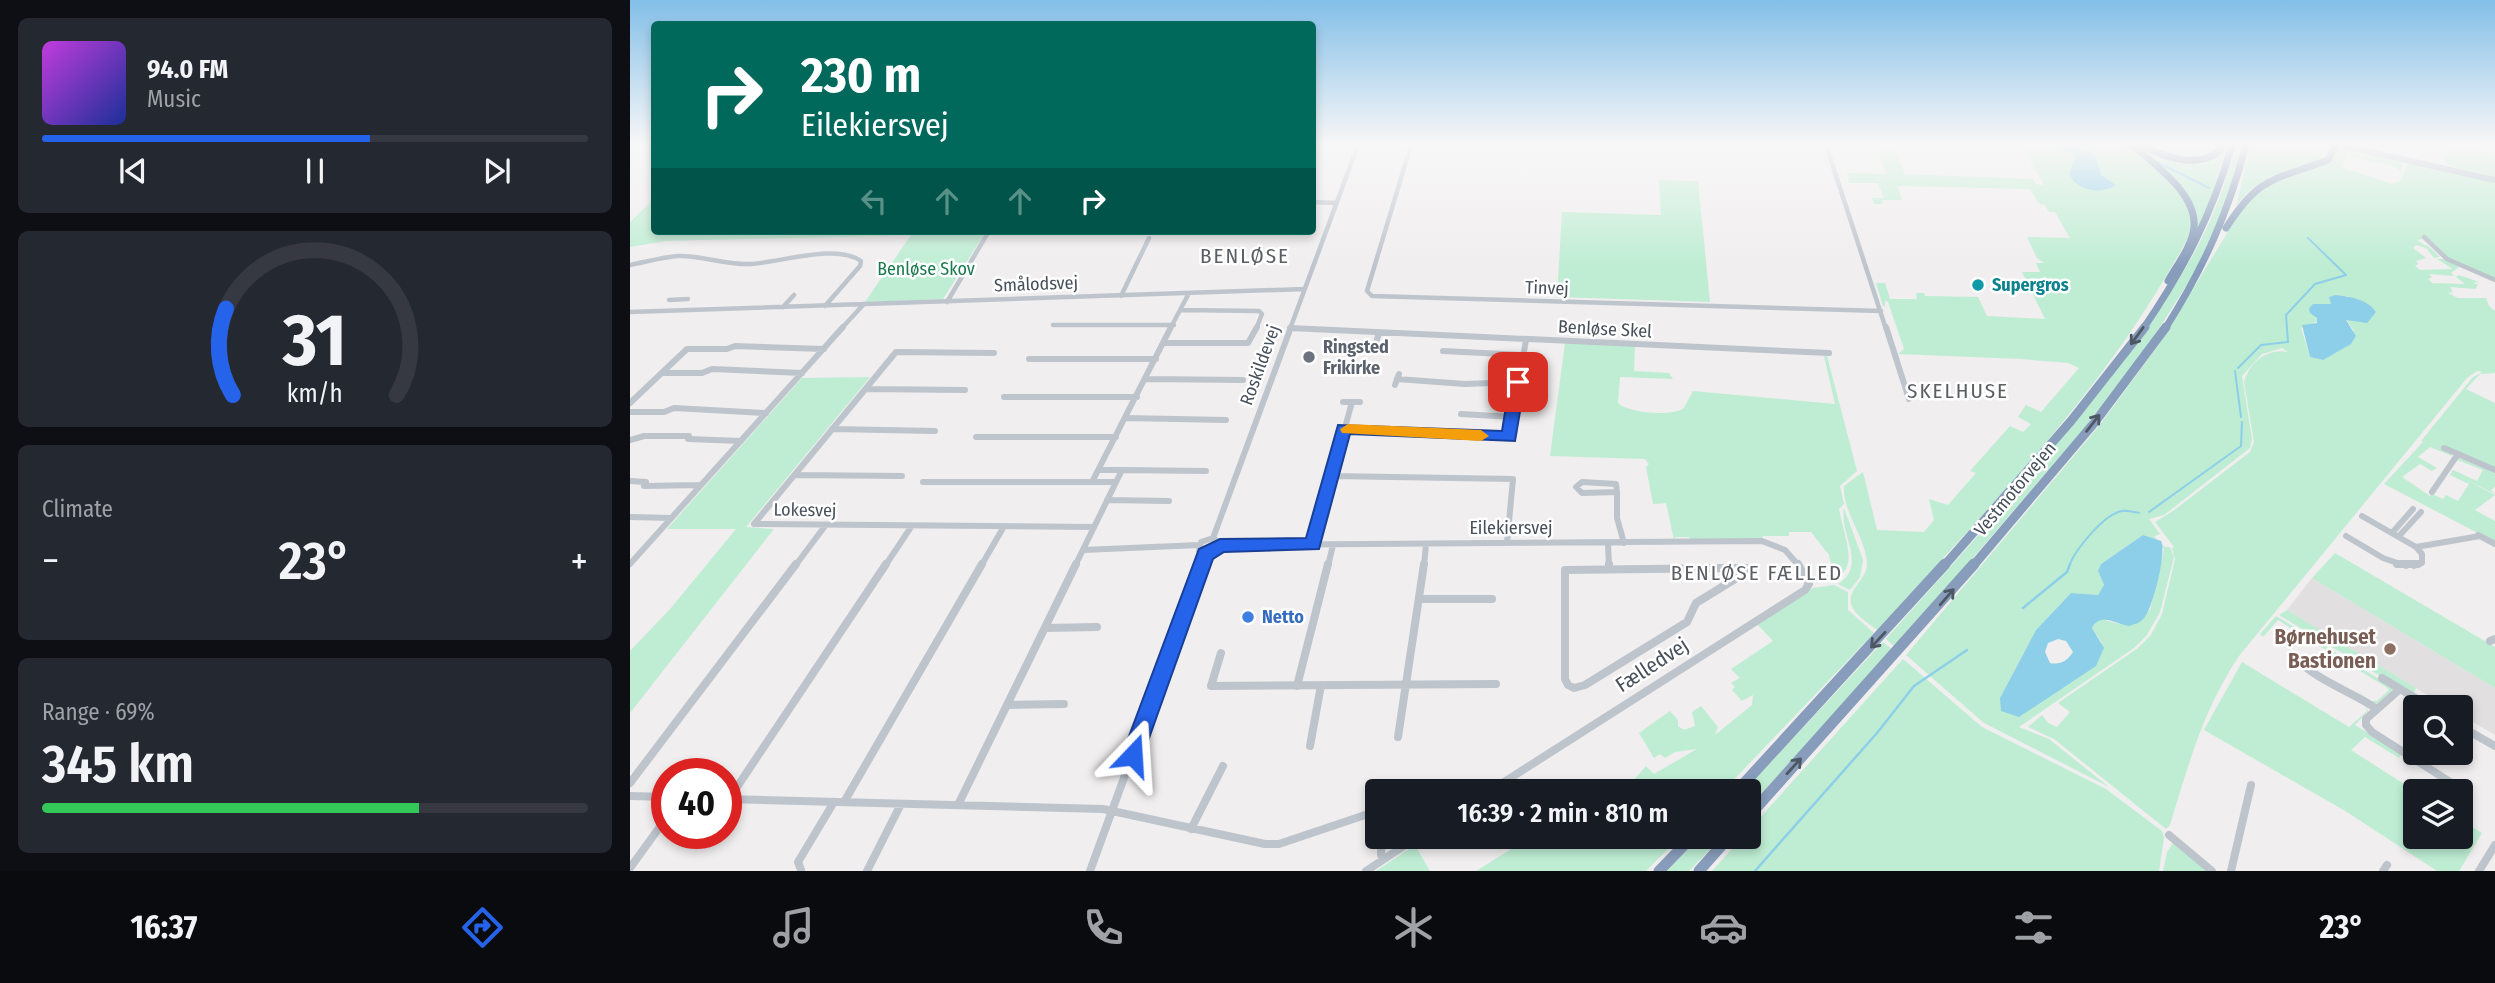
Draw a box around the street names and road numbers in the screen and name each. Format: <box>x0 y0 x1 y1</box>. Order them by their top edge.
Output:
street label: Smålodsvej <box>994 272 1078 296</box>
street label: Tinvej <box>1525 276 1569 300</box>
street label: Benløse Skel <box>1558 316 1653 342</box>
street label: Roskildevej <box>1235 322 1285 408</box>
street label: Vestmotorvejen <box>1969 438 2061 540</box>
street label: Lokesvej <box>773 498 837 522</box>
street label: Eilekiersvej <box>1469 517 1553 539</box>
street label: Fælledvej <box>1611 632 1693 698</box>

